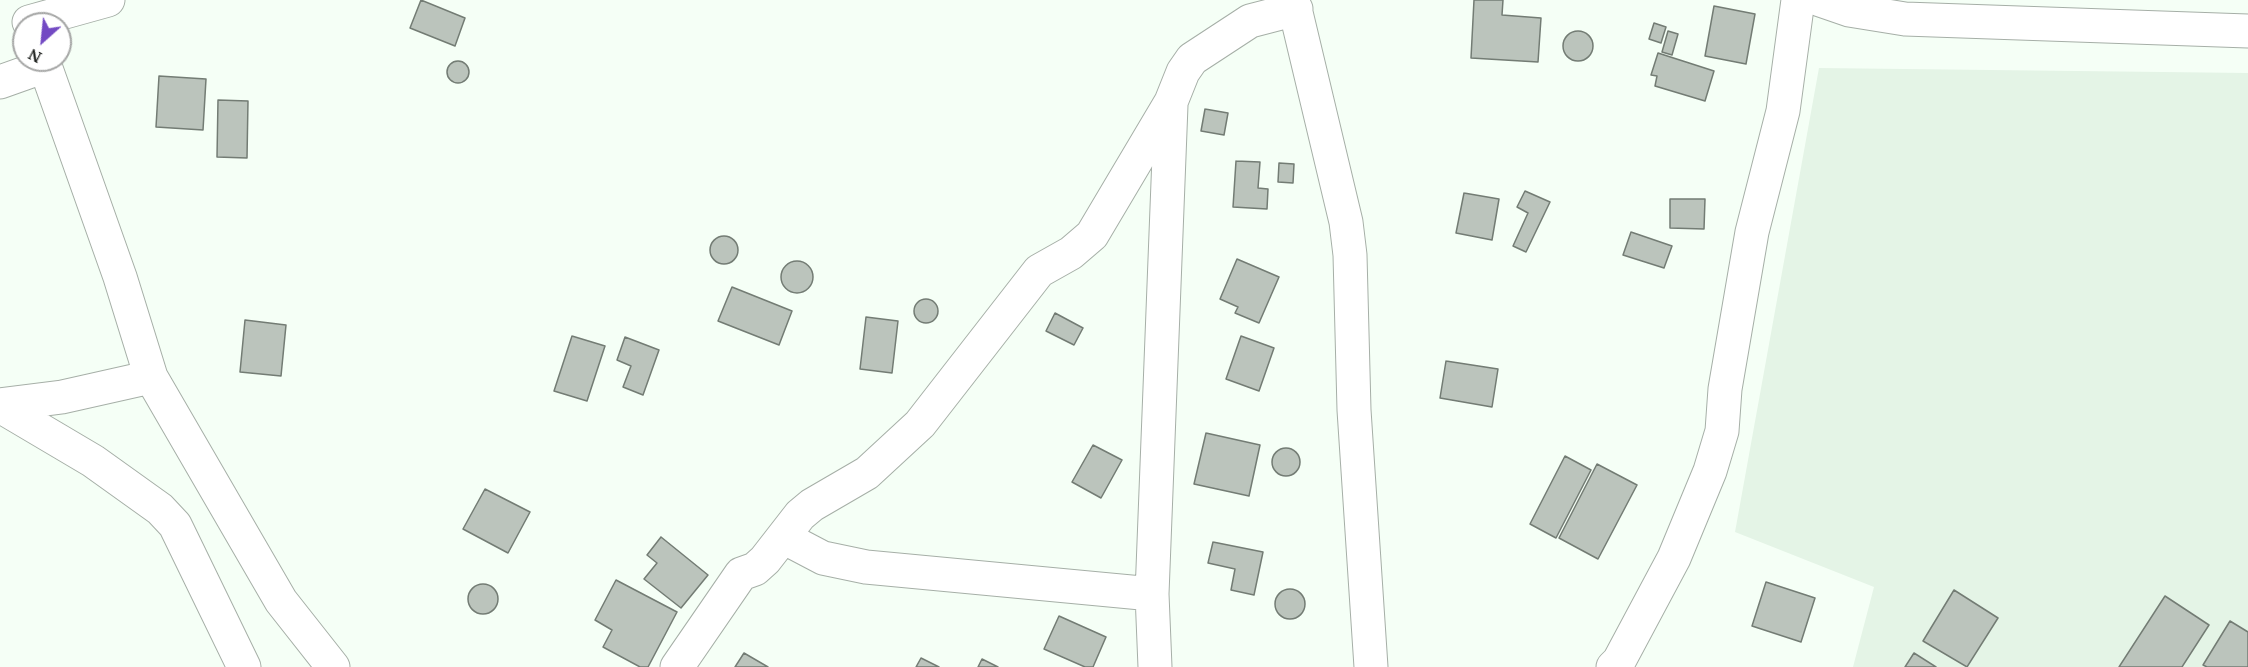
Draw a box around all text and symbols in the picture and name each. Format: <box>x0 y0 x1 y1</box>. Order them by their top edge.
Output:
north arrow <box>12 12 72 72</box>
text: N <box>24 44 45 69</box>

